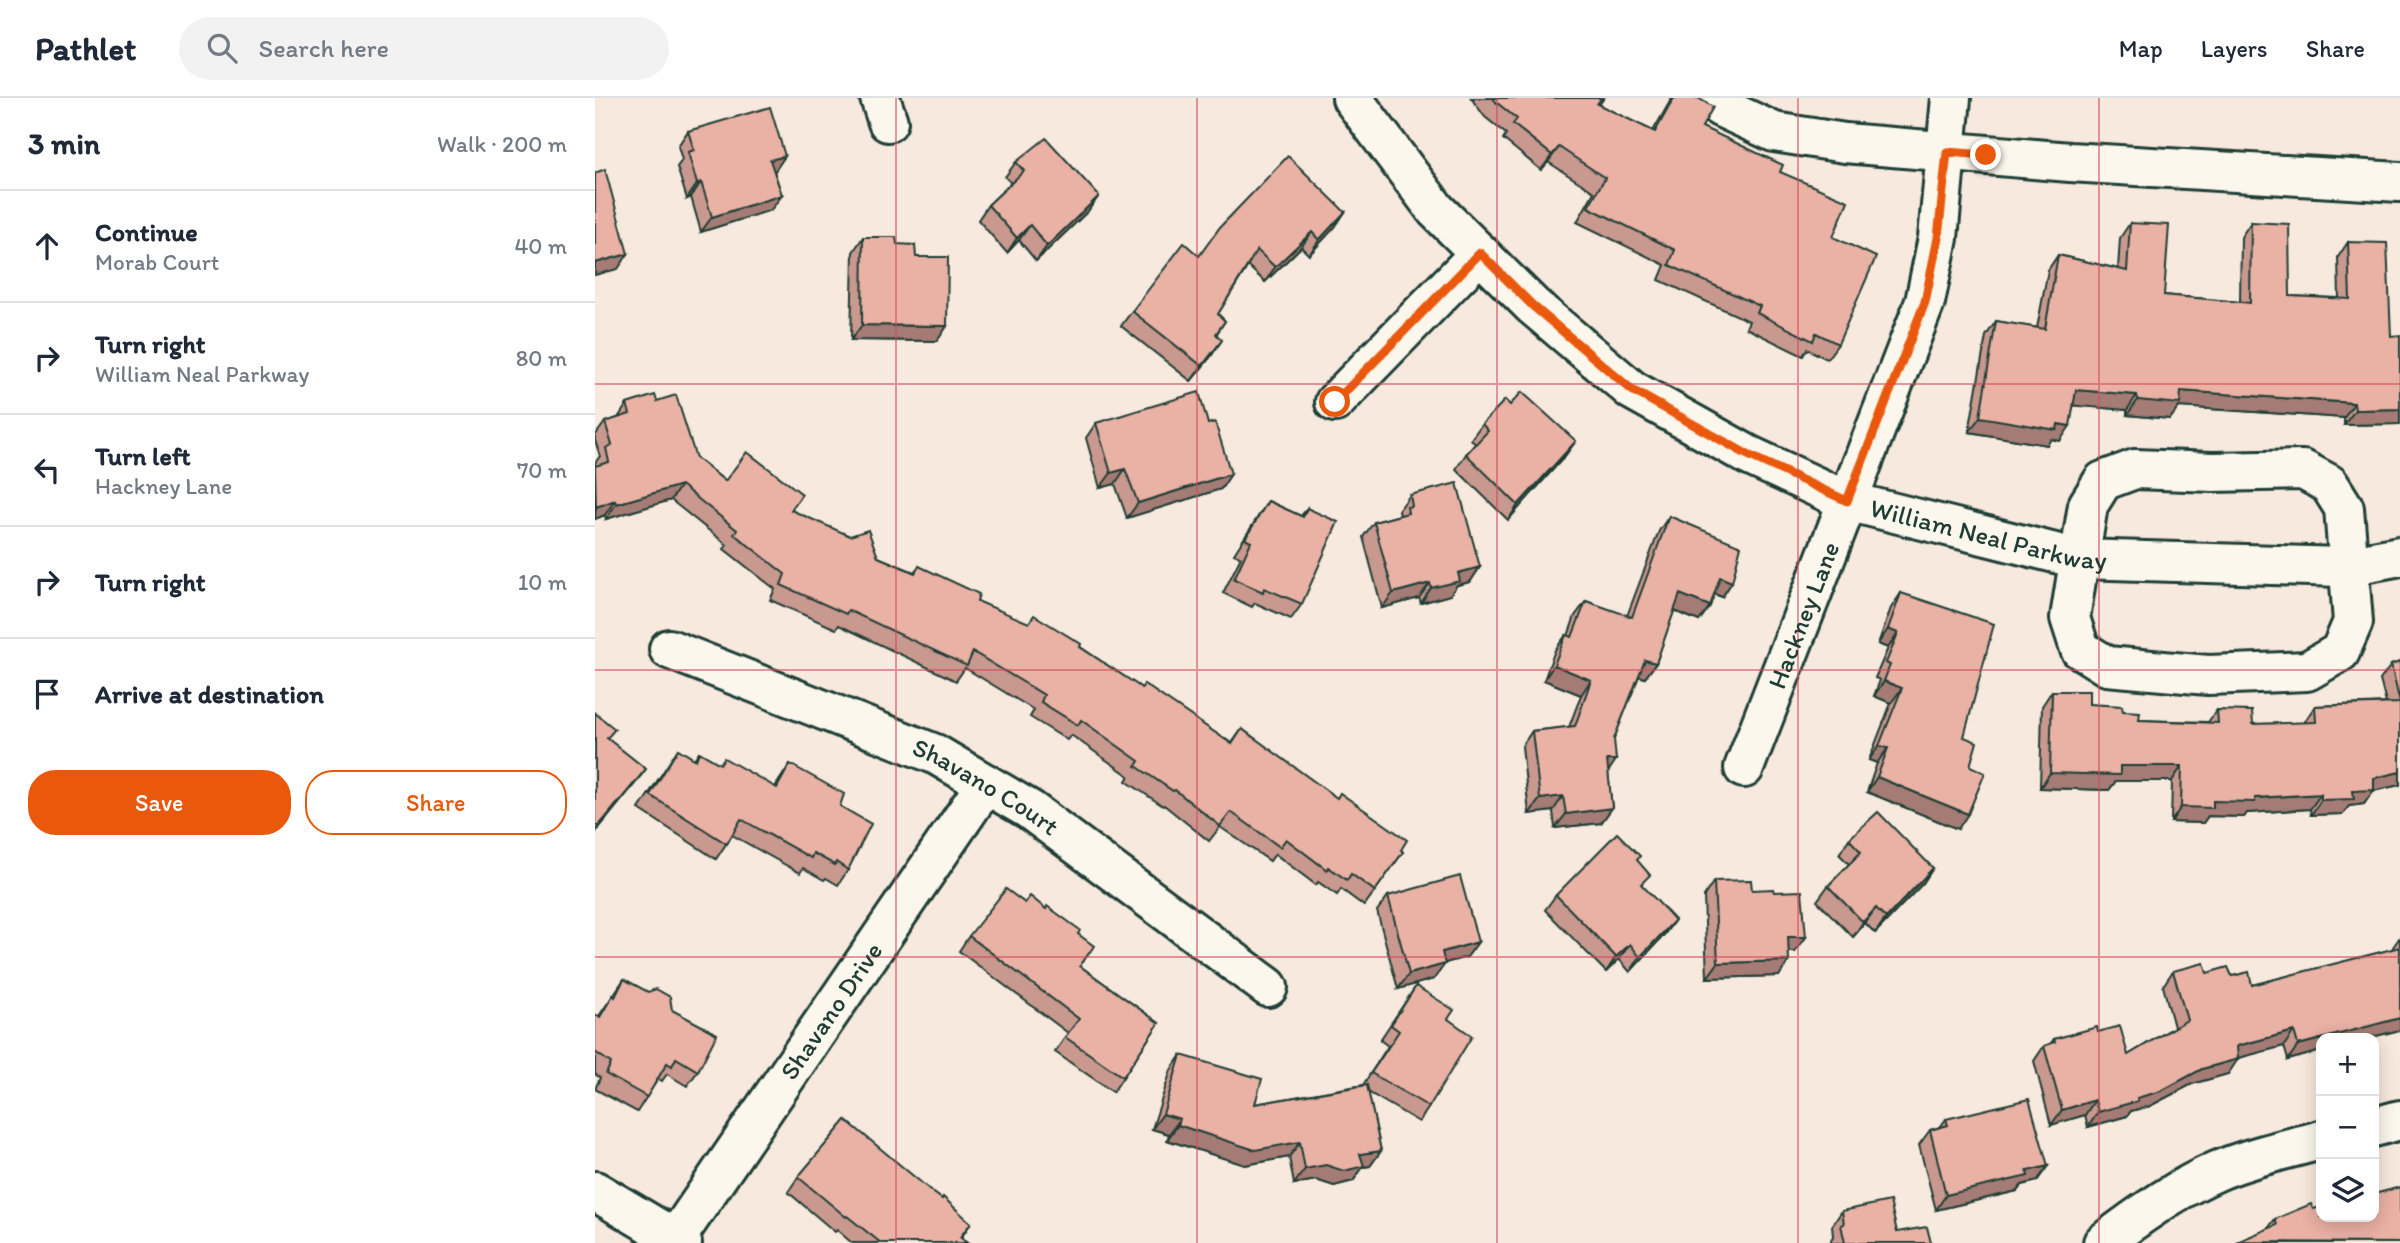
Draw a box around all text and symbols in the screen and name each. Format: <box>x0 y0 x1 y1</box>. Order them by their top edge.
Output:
search box <box>179 17 669 80</box>
text: Pathlet <box>35 29 137 68</box>
icon: search <box>203 29 241 67</box>
text: Search here <box>259 32 389 64</box>
text: Map <box>2119 34 2163 63</box>
text: Layers <box>2201 34 2268 63</box>
text: Share <box>2306 34 2365 63</box>
text: 3 min <box>28 125 100 162</box>
text: Walk · 200 m <box>437 130 567 158</box>
route end <box>1970 139 2001 170</box>
text: Continue <box>95 216 198 248</box>
icon: ahead <box>28 227 66 265</box>
text: 40 m <box>514 232 567 260</box>
text: Morab Court <box>95 248 219 276</box>
text: Turn right <box>95 328 206 360</box>
icon: right <box>28 339 66 377</box>
text: 80 m <box>516 344 567 372</box>
text: William Neal Parkway <box>95 360 309 388</box>
route start <box>1319 386 1350 417</box>
text: Turn left <box>95 440 191 472</box>
icon: left <box>28 451 66 489</box>
text: 70 m <box>517 456 567 484</box>
text: Hackney Lane <box>95 472 232 500</box>
street label: William Neal Parkway <box>1867 491 2107 576</box>
street label: Hackney Lane <box>1760 537 1846 693</box>
icon: right <box>28 563 66 601</box>
text: Turn right <box>95 566 206 598</box>
text: 10 m <box>518 568 567 596</box>
icon: arrive <box>28 675 66 713</box>
text: Arrive at destination <box>95 678 324 710</box>
street label: Shavano Court <box>908 731 1066 842</box>
button: Save <box>28 770 291 835</box>
button: Share <box>305 770 567 835</box>
street label: Shavano Drive <box>773 936 889 1086</box>
map controls <box>2316 1033 2379 1222</box>
button: + <box>2316 1033 2379 1096</box>
button: − <box>2316 1096 2379 1159</box>
button: layers <box>2316 1159 2379 1222</box>

